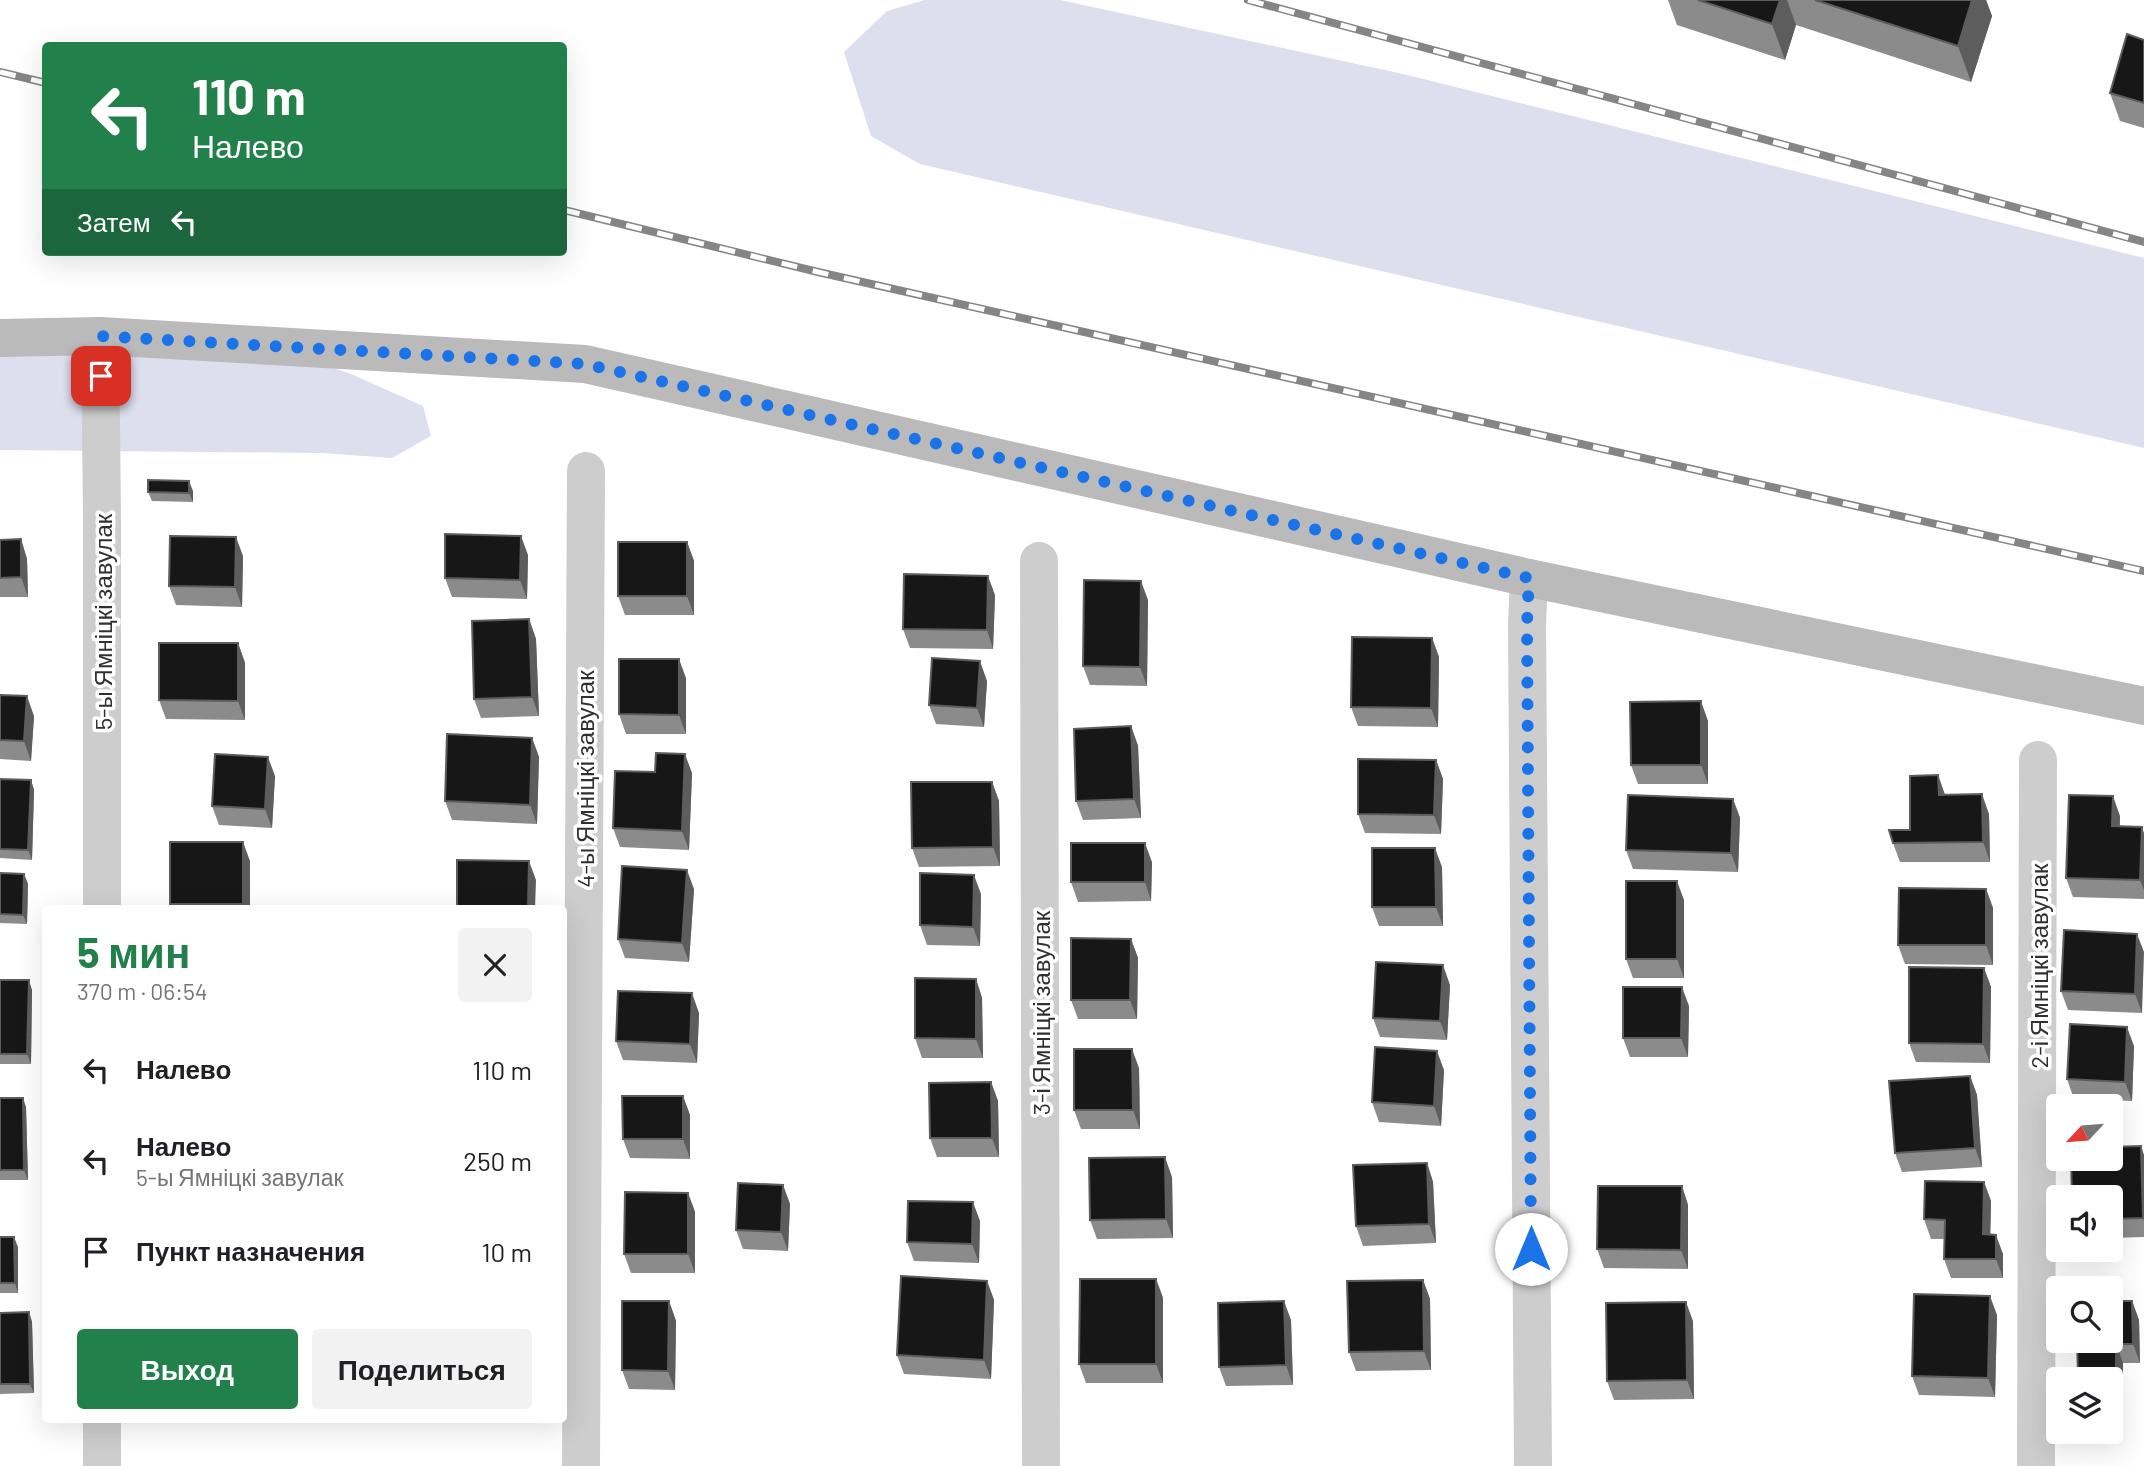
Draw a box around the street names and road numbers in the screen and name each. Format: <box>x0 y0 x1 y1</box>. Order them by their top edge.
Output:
street label: 5-ы Ямніцкі завулак <box>88 513 117 730</box>
street label: 4-ы Ямніцкі завулак <box>570 670 599 888</box>
street label: 2-і Ямніцкі завулак <box>2024 863 2053 1069</box>
street label: 3-і Ямніцкі завулак <box>1026 910 1055 1115</box>

